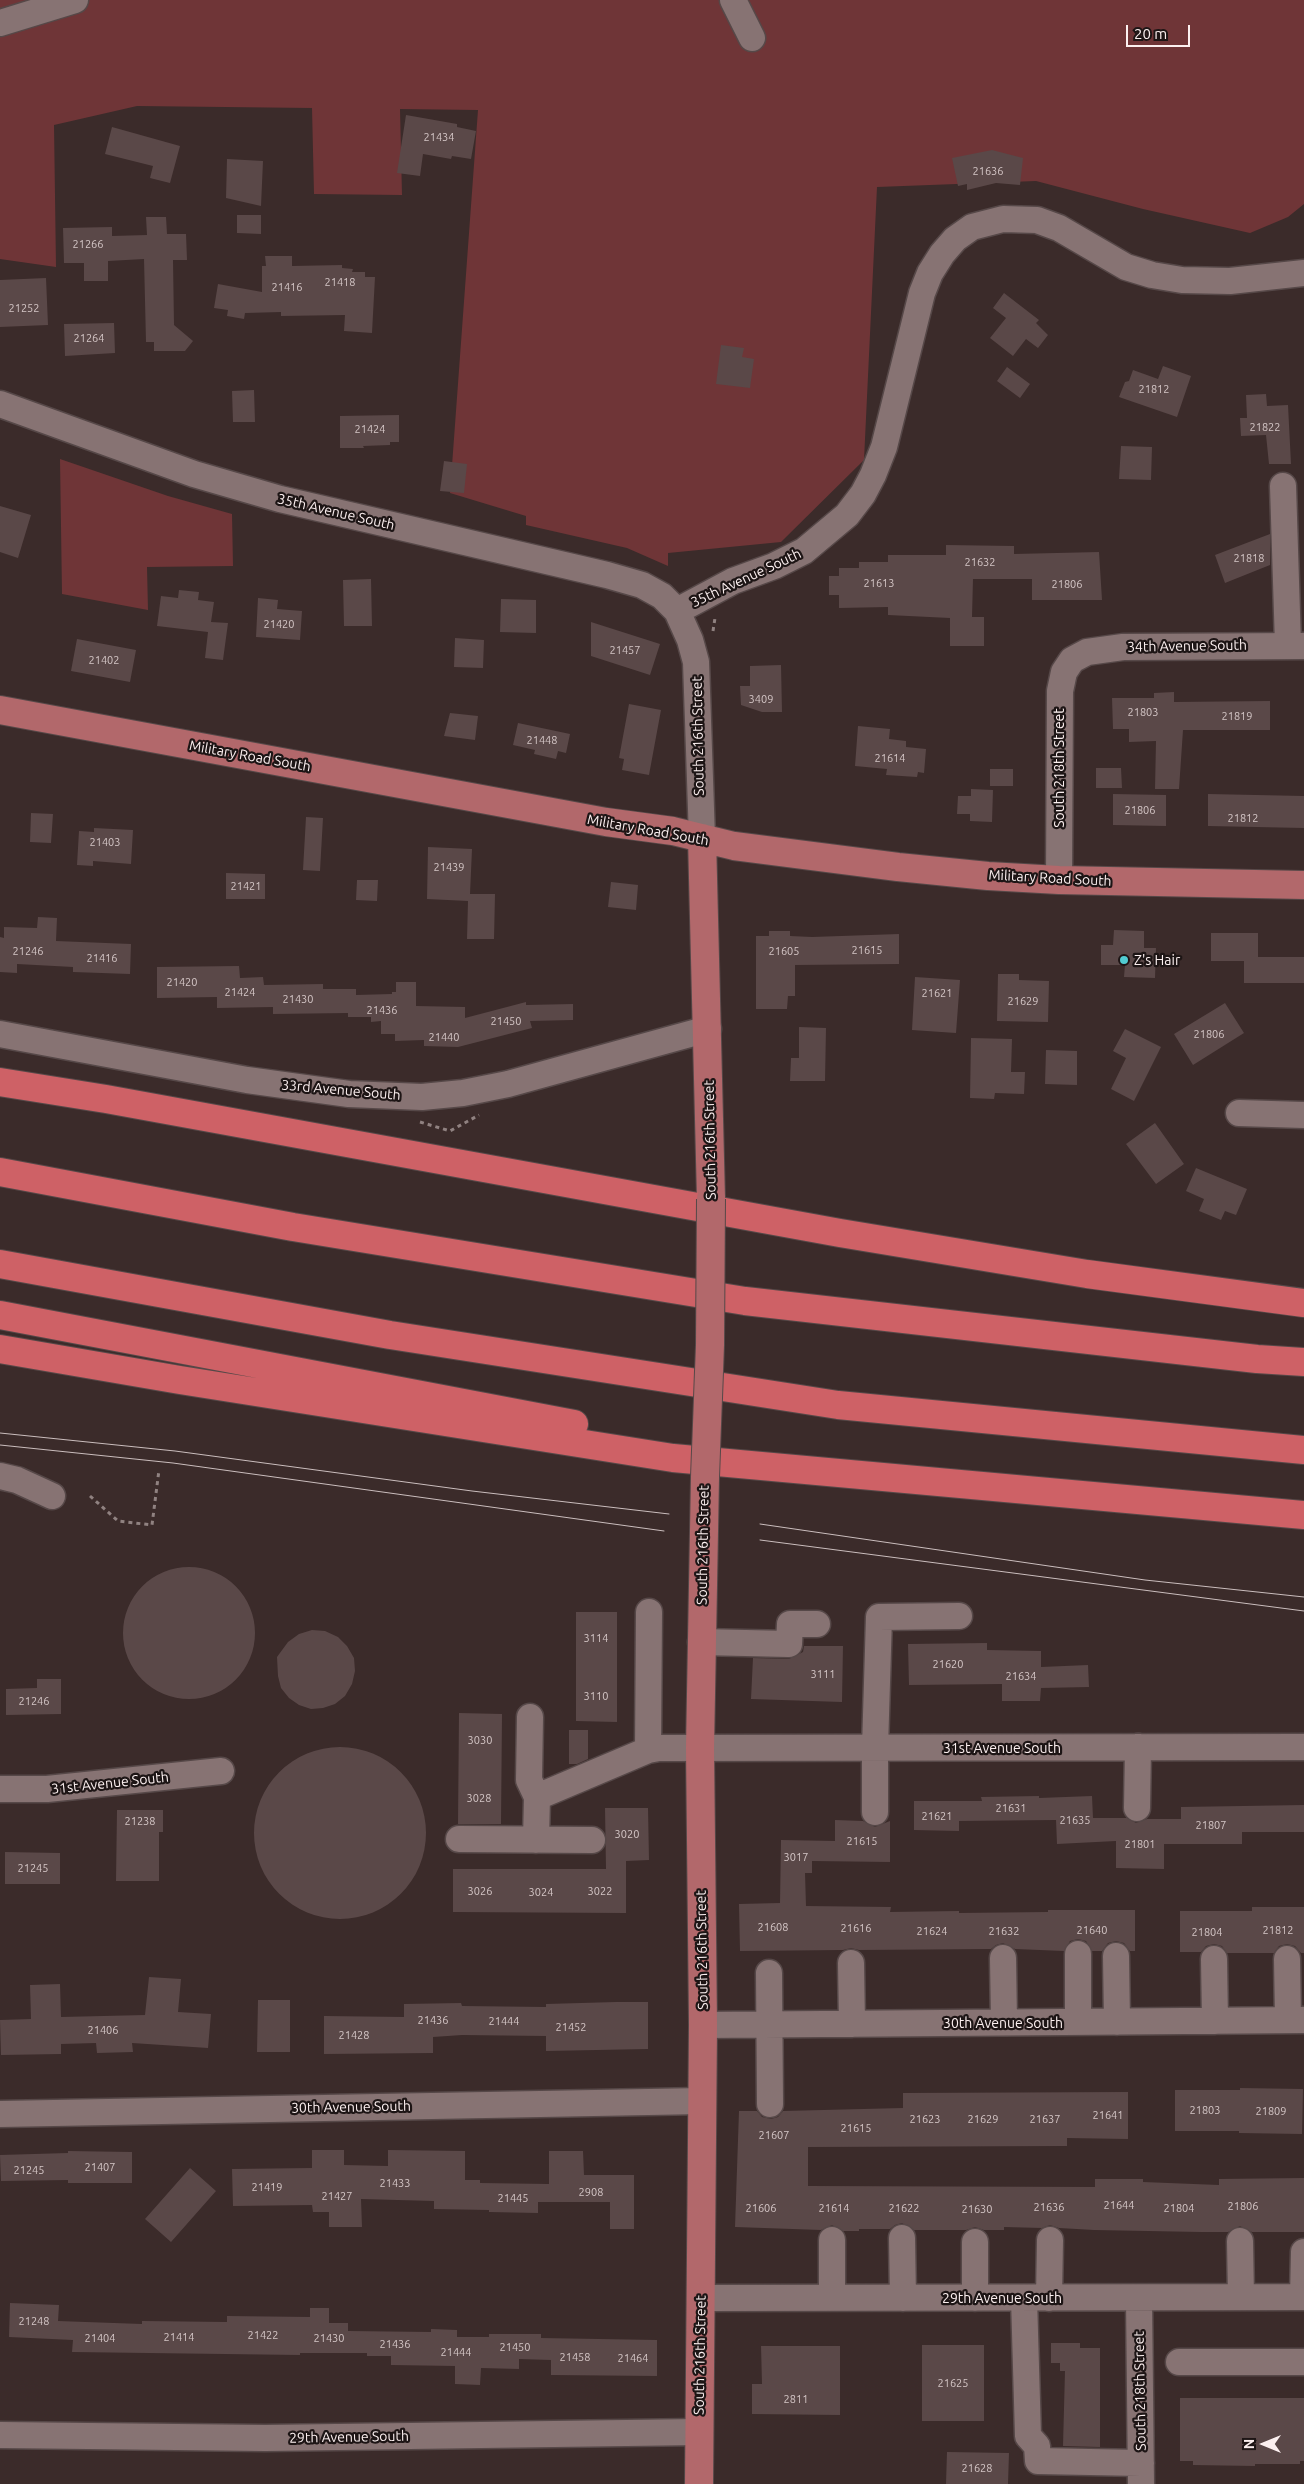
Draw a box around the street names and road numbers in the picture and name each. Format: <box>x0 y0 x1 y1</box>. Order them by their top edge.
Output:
street label: 35th Avenue South <box>276 490 396 534</box>
street label: 35th Avenue South <box>688 545 804 611</box>
street label: 34th Avenue South <box>1127 637 1247 655</box>
street label: South 216th Street <box>689 676 707 796</box>
street label: South 218th Street <box>1051 708 1067 828</box>
street label: Military Road South <box>188 737 312 775</box>
street label: Military Road South <box>586 811 710 849</box>
street label: Military Road South <box>988 866 1112 890</box>
street label: 33rd Avenue South <box>281 1076 401 1104</box>
street label: South 216th Street <box>701 1080 719 1200</box>
street label: South 216th Street <box>694 1485 712 1605</box>
street label: 31st Avenue South <box>943 1740 1061 1756</box>
street label: 31st Avenue South <box>50 1768 170 1798</box>
street label: South 216th Street <box>693 1890 711 2010</box>
street label: 30th Avenue South <box>943 2015 1063 2031</box>
street label: 30th Avenue South <box>291 2098 411 2116</box>
street label: 29th Avenue South <box>942 2290 1062 2306</box>
street label: South 216th Street <box>691 2295 709 2415</box>
street label: South 218th Street <box>1131 2331 1149 2451</box>
street label: 29th Avenue South <box>289 2428 409 2446</box>

